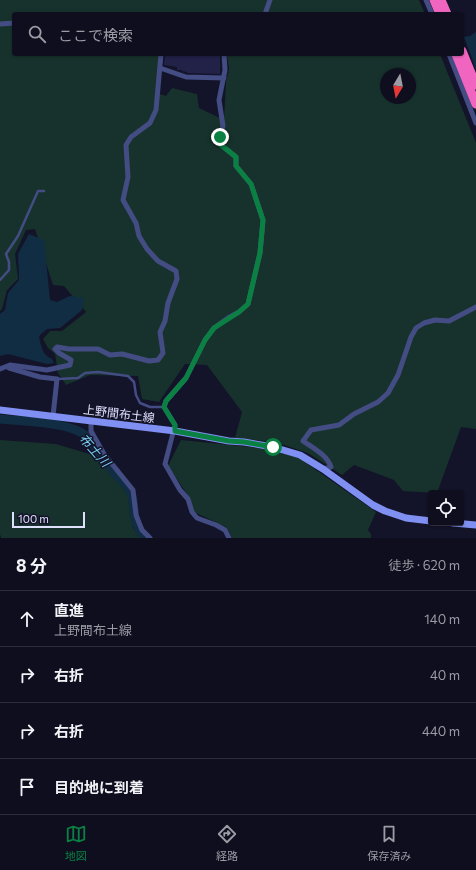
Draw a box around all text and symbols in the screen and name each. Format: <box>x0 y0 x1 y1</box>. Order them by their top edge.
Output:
search box <box>12 12 464 56</box>
icon: search <box>26 23 48 45</box>
text: ここで検索 <box>58 26 133 44</box>
north arrow <box>380 68 416 104</box>
route end <box>211 128 229 146</box>
street label: 上野間布土線 <box>82 402 156 424</box>
water label: 布土川 <box>76 430 115 471</box>
route start <box>264 438 282 456</box>
map controls <box>428 490 464 526</box>
button: locate <box>428 490 464 526</box>
scale bar <box>12 510 85 529</box>
text: 100 m <box>18 512 49 525</box>
text: 8 分 <box>16 555 47 576</box>
text: 徒歩 · 620 m <box>389 557 460 573</box>
text: 直進 <box>54 601 84 619</box>
icon: ahead <box>16 608 38 630</box>
text: 140 m <box>424 611 460 627</box>
text: 上野間布土線 <box>54 622 132 638</box>
icon: right <box>16 664 38 686</box>
text: 右折 <box>54 666 84 684</box>
text: 40 m <box>430 667 460 683</box>
icon: right <box>16 720 38 742</box>
text: 右折 <box>54 722 84 740</box>
text: 440 m <box>422 723 460 739</box>
icon: arrive <box>16 776 38 798</box>
text: 目的地に到着 <box>54 778 144 796</box>
tab: 地図 <box>65 823 87 863</box>
tab: 経路 <box>216 823 238 863</box>
tab: 保存済み <box>367 823 411 863</box>

